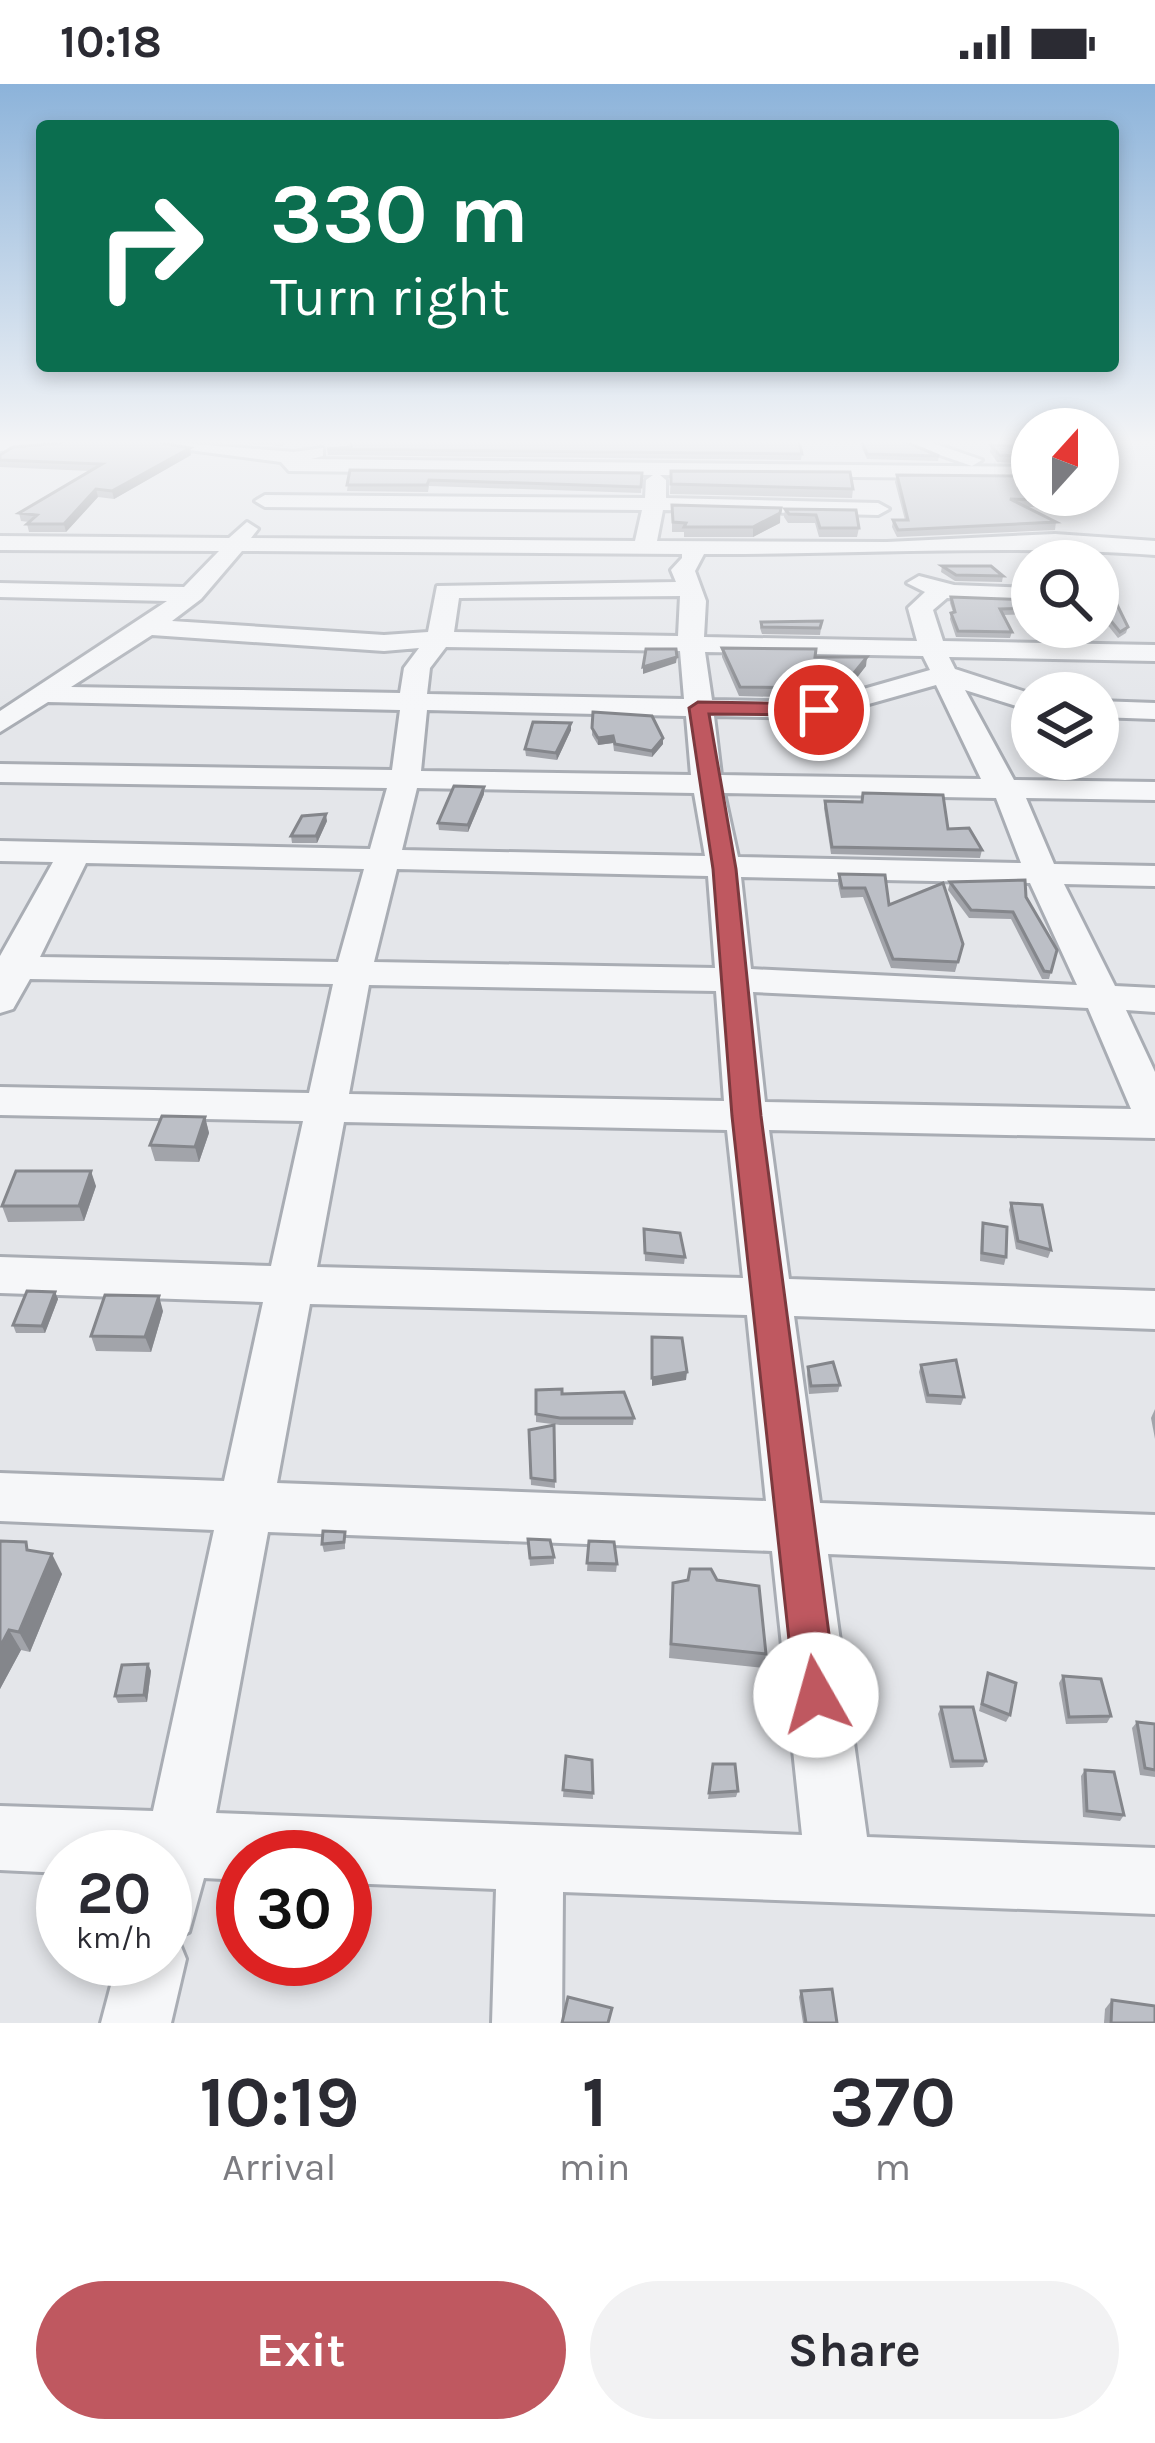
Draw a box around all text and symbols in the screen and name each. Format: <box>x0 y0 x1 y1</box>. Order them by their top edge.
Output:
text: 10:18 <box>60 16 162 68</box>
text: 330 m <box>270 165 529 263</box>
icon: right <box>72 168 228 324</box>
text: Turn right <box>270 265 510 329</box>
north arrow <box>1011 408 1119 516</box>
map controls <box>1011 408 1119 780</box>
button: search <box>1011 540 1119 648</box>
pin <box>768 659 870 761</box>
button: layers <box>1011 672 1119 780</box>
icon: arrive <box>786 677 852 743</box>
position arrow <box>753 1632 879 1758</box>
speed limit sign: 30 <box>216 1830 372 1986</box>
text: 20 <box>77 1858 151 1928</box>
text: km/h <box>76 1920 152 1956</box>
text: 10:19 <box>199 2060 359 2144</box>
text: 1 <box>582 2060 607 2144</box>
text: 370 <box>830 2060 956 2144</box>
text: Arrival <box>222 2144 336 2190</box>
text: min <box>559 2144 630 2190</box>
text: m <box>874 2144 911 2190</box>
button: Exit <box>36 2281 566 2419</box>
button: Share <box>590 2281 1119 2419</box>

